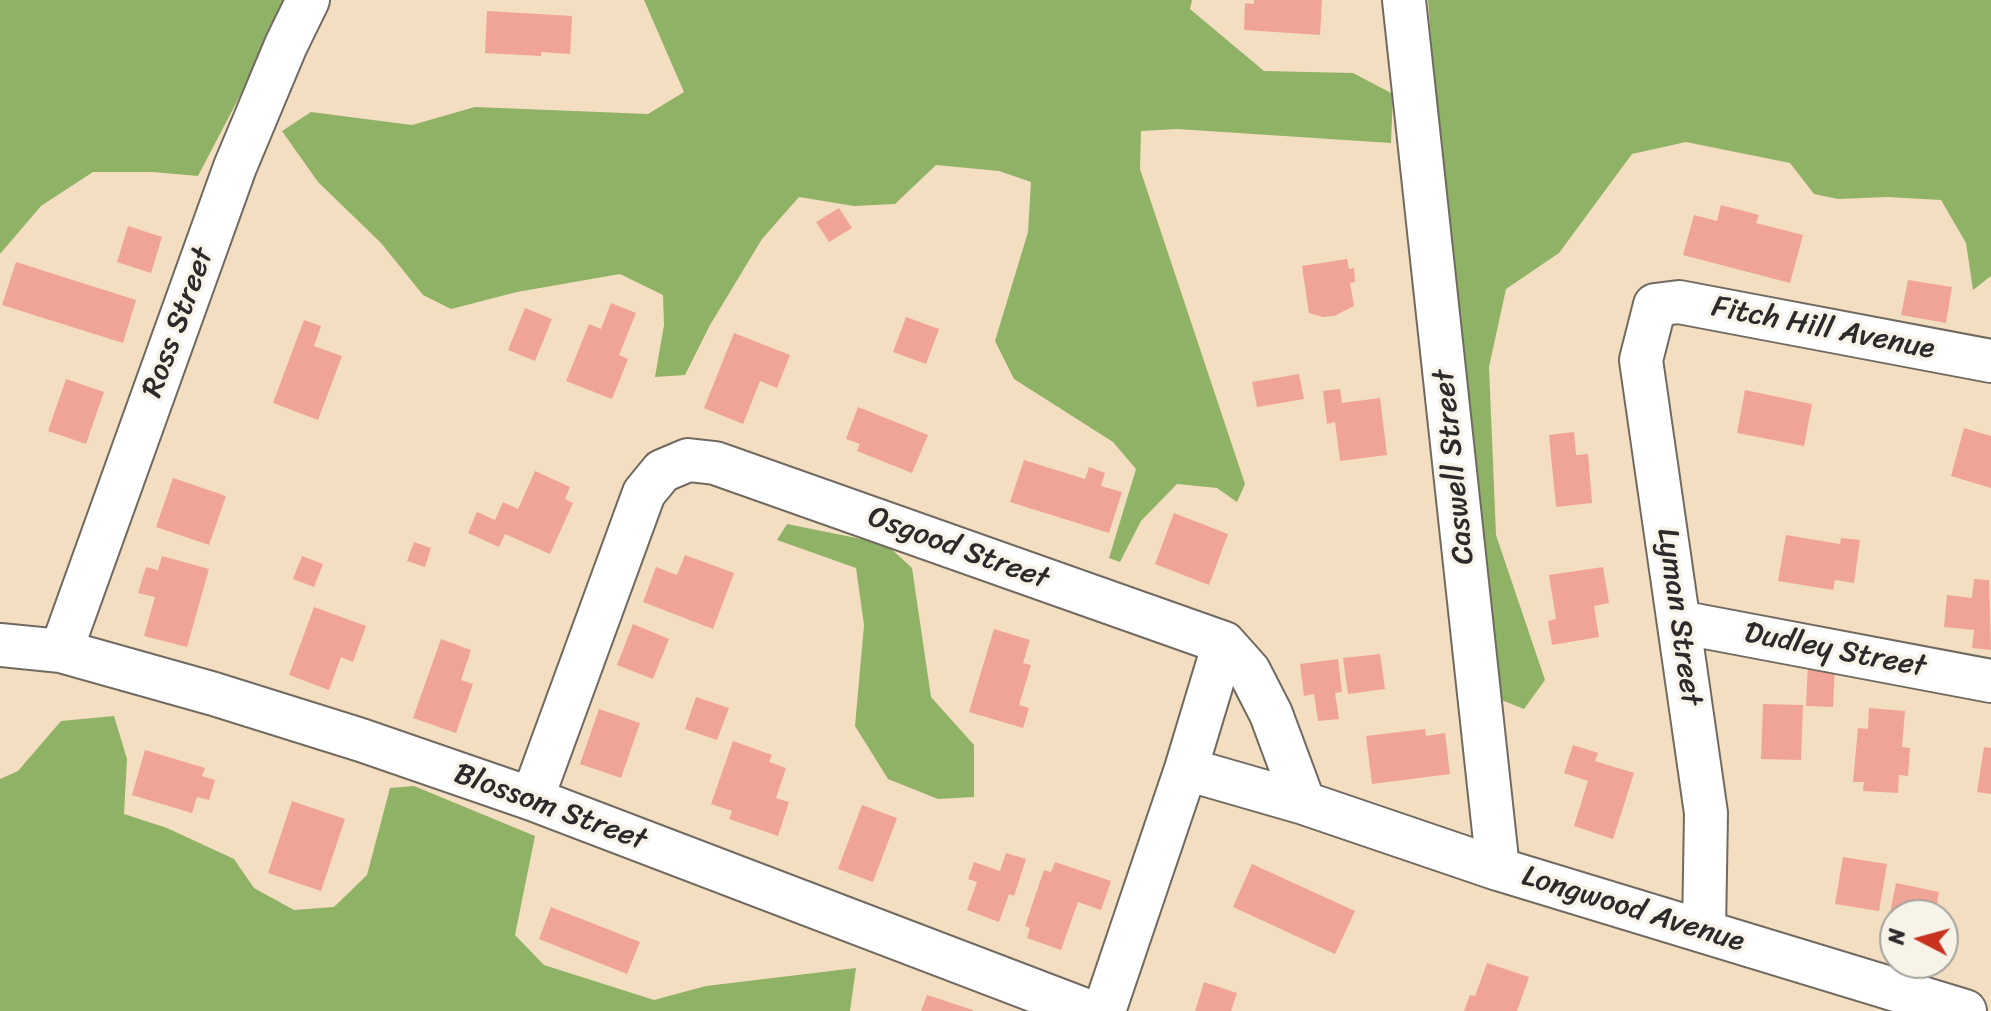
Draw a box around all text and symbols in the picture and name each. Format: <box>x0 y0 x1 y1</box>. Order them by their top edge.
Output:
street label: Ross Street <box>135 244 223 402</box>
street label: Fitch Hill Avenue <box>1708 290 1938 368</box>
street label: Caswell Street <box>1427 368 1483 566</box>
street label: Osgood Street <box>863 500 1053 598</box>
street label: Lyman Street <box>1648 526 1708 708</box>
street label: Dudley Street <box>1741 616 1929 686</box>
street label: Blossom Street <box>449 757 651 859</box>
street label: Longwood Avenue <box>1517 859 1749 961</box>
north arrow <box>1879 899 1959 979</box>
text: N <box>1876 927 1917 946</box>

